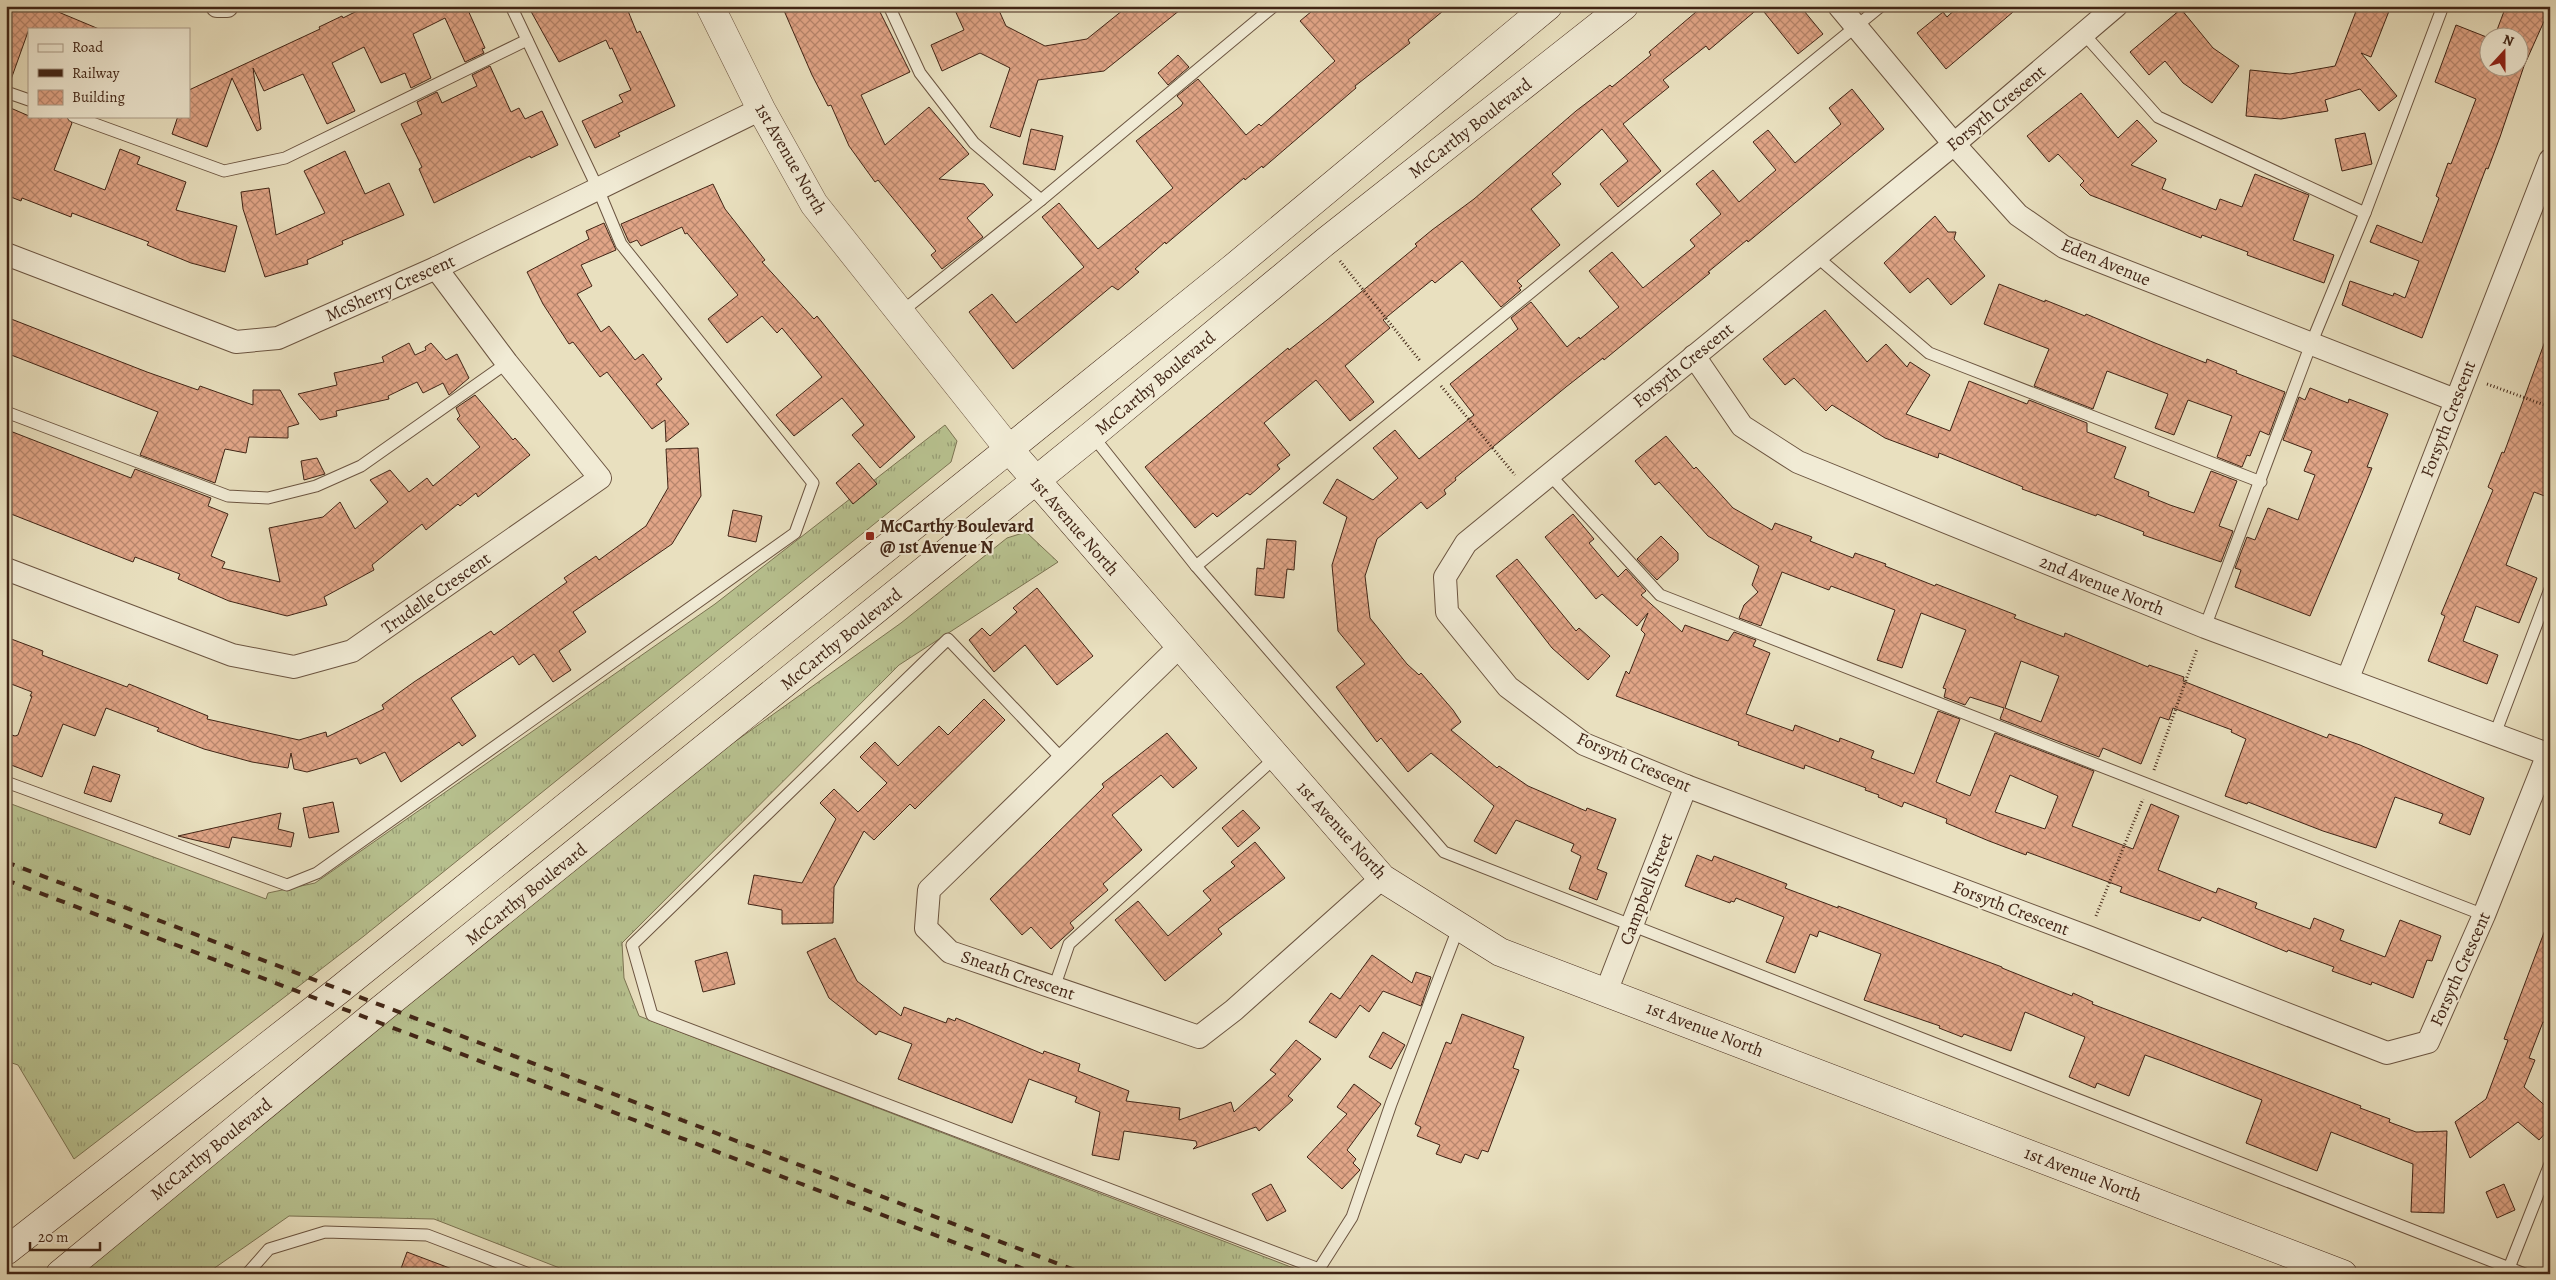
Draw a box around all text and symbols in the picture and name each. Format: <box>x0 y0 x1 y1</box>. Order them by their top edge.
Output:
legend <box>28 28 190 118</box>
north arrow <box>2478 28 2528 78</box>
text: N <box>2500 30 2517 51</box>
text: Road <box>72 37 104 57</box>
street label: Forsyth Crescent <box>1941 59 2051 157</box>
text: Railway <box>72 63 120 83</box>
street label: McCarthy Boulevard <box>1403 72 1537 184</box>
text: Building <box>72 87 125 107</box>
street label: 1st Avenue North <box>750 99 833 219</box>
street label: Eden Avenue <box>2058 232 2154 292</box>
street label: McSherry Crescent <box>321 249 459 327</box>
street label: Forsyth Crescent <box>1628 317 1738 413</box>
street label: McCarthy Boulevard <box>1090 325 1220 440</box>
street label: Forsyth Crescent <box>2415 357 2481 481</box>
street label: 1st Avenue North <box>1025 471 1125 581</box>
place label: McCarthy Boulevard @ 1st Avenue N <box>880 514 1034 559</box>
marker: McCarthy Boulevard @ 1st Avenue N <box>864 530 876 542</box>
street label: Trudelle Crescent <box>377 546 495 640</box>
street label: 2nd Avenue North <box>2036 549 2168 621</box>
street label: McCarthy Boulevard <box>775 582 907 696</box>
street label: Forsyth Crescent <box>1573 726 1695 798</box>
street label: 1st Avenue North <box>1292 776 1393 884</box>
street label: Campbell Street <box>1614 830 1678 948</box>
street label: McCarthy Boulevard <box>460 837 592 951</box>
street label: Forsyth Crescent <box>1949 875 2073 941</box>
street label: Forsyth Crescent <box>2424 908 2496 1030</box>
street label: Sneath Crescent <box>958 944 1078 1006</box>
street label: 1st Avenue North <box>1643 996 1768 1063</box>
street label: McCarthy Boulevard <box>145 1092 277 1206</box>
street label: 1st Avenue North <box>2021 1141 2146 1208</box>
scale bar <box>30 1220 100 1252</box>
text: 20 m <box>38 1227 69 1247</box>

